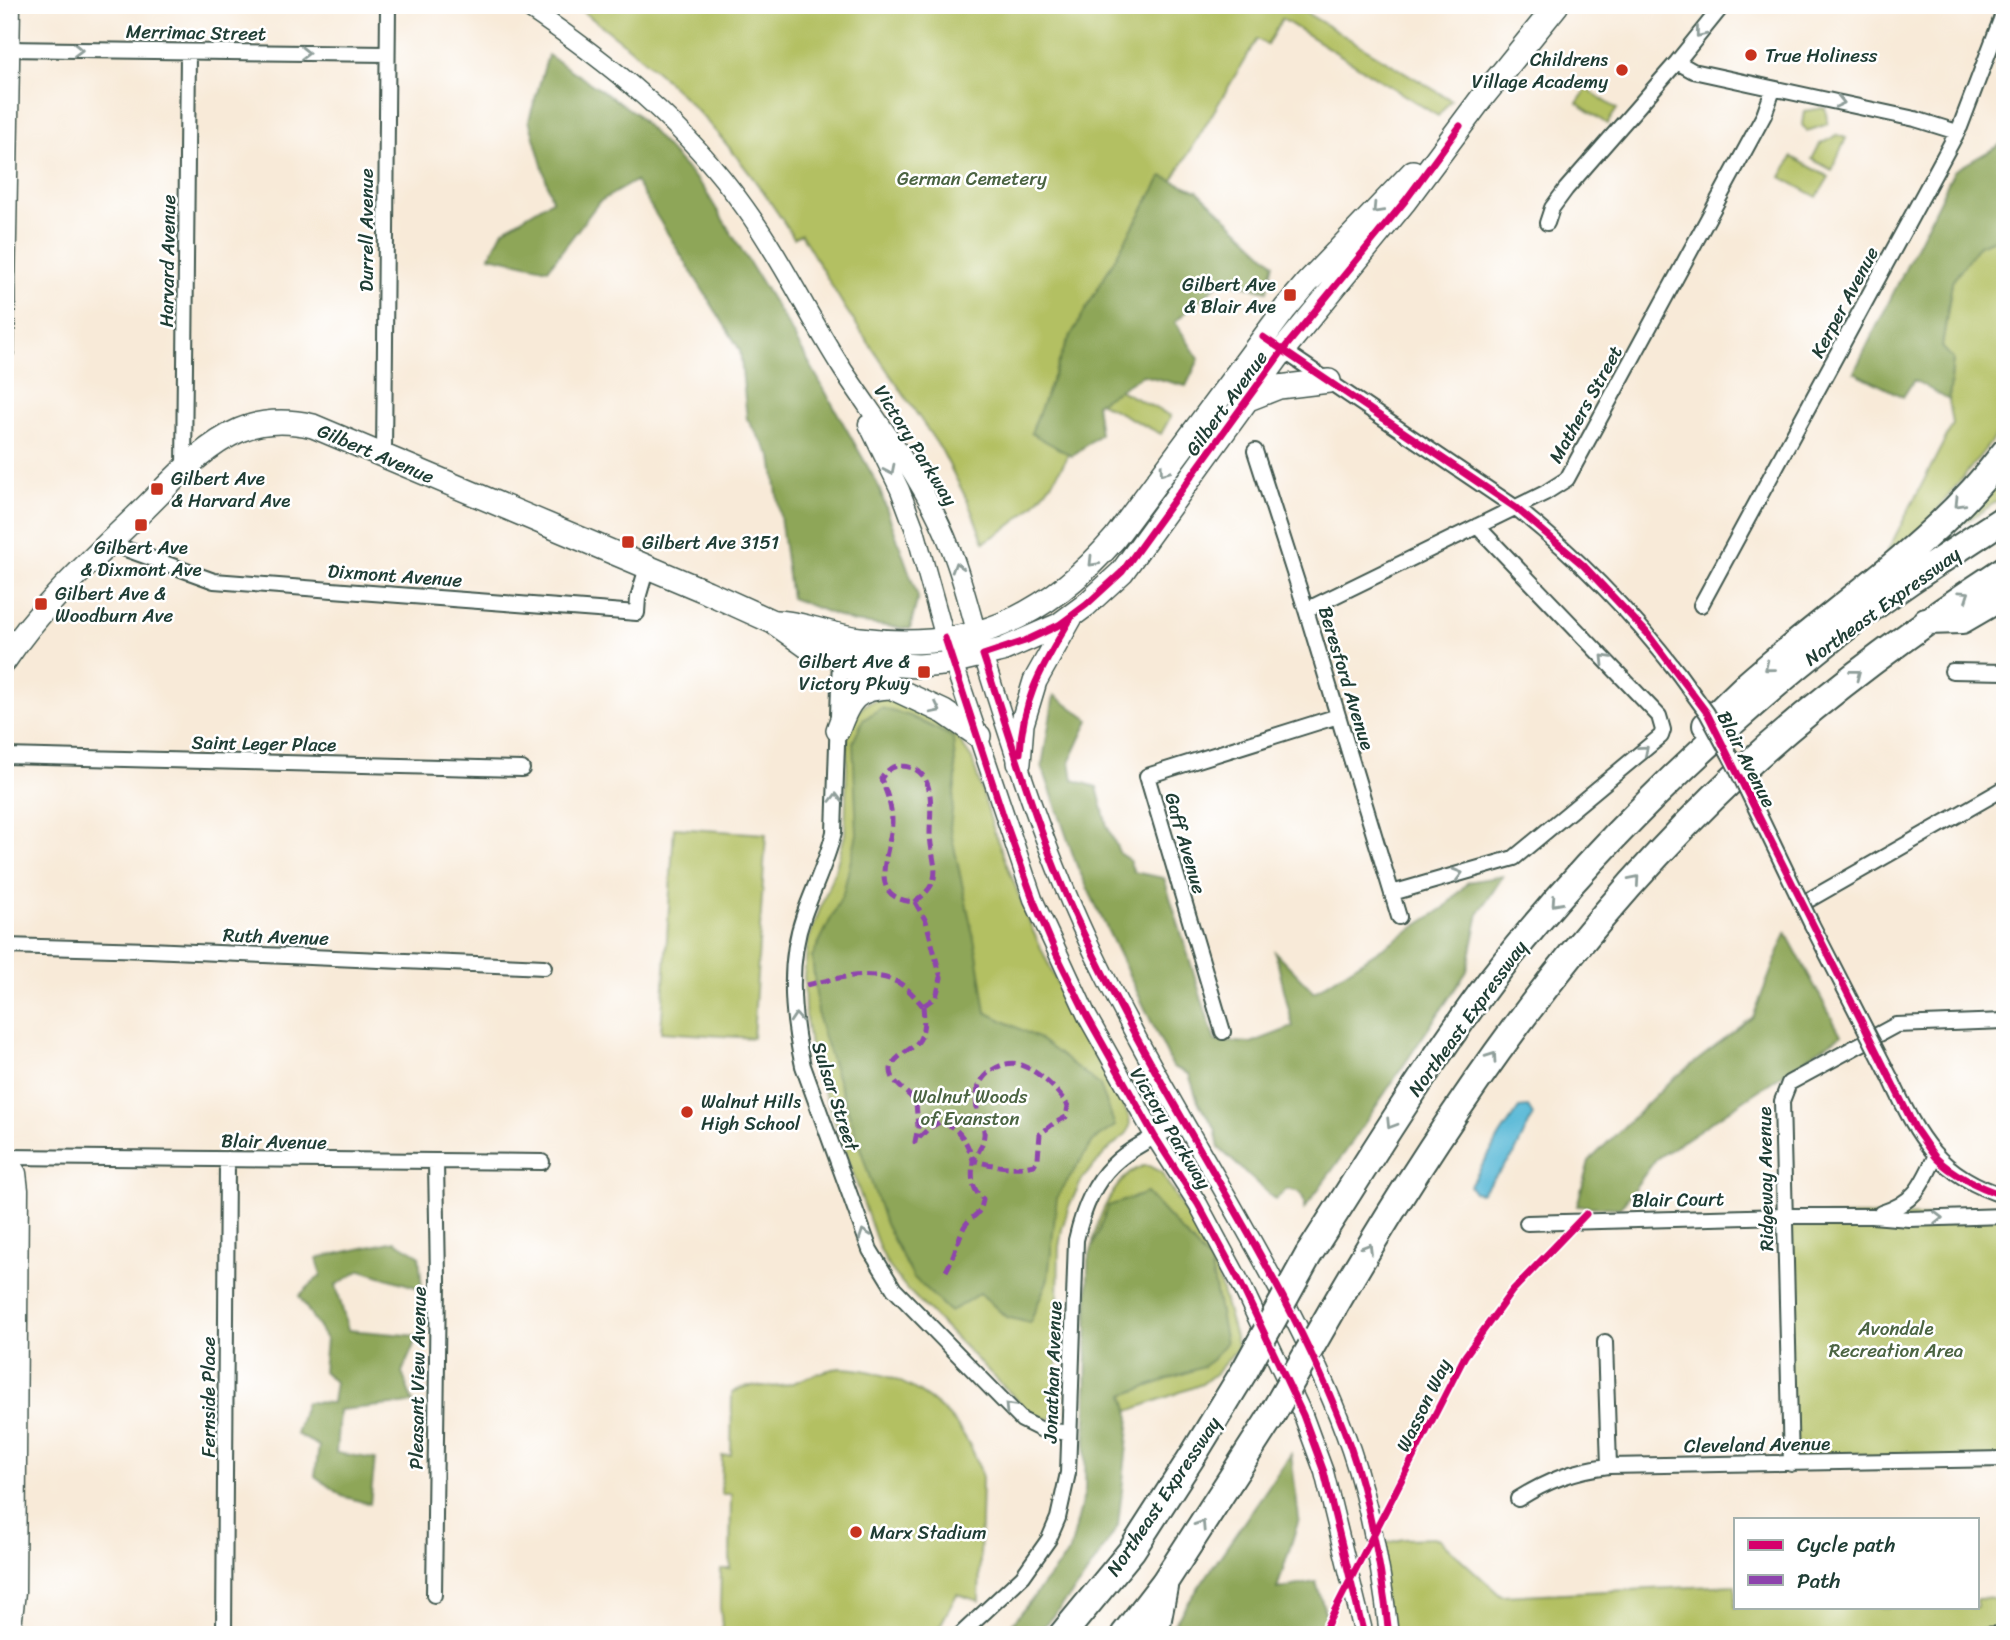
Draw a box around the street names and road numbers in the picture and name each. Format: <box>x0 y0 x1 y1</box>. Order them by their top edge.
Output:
street label: Merrimac Street <box>125 15 267 50</box>
street label: Durrell Avenue <box>350 168 383 292</box>
street label: Harvard Avenue <box>150 194 185 328</box>
street label: Kerper Avenue <box>1801 240 1888 364</box>
street label: Mathers Street <box>1539 339 1631 469</box>
street label: Gilbert Avenue <box>1177 343 1276 463</box>
street label: Victory Parkway <box>865 378 966 513</box>
street label: Gilbert Avenue <box>312 414 440 493</box>
street label: Northeast Expressway <box>1797 538 1968 675</box>
street label: Dixmont Avenue <box>327 554 464 597</box>
street label: Beresford Avenue <box>1309 602 1384 754</box>
street label: Blair Avenue <box>1708 705 1785 814</box>
street label: Saint Leger Place <box>191 726 337 761</box>
street label: Gaff Avenue <box>1155 788 1216 898</box>
street label: Ruth Avenue <box>222 918 330 955</box>
street label: Northeast Expressway <box>1399 933 1536 1104</box>
street label: Sulsar Street <box>802 1037 869 1156</box>
street label: Victory Parkway <box>1121 1061 1220 1196</box>
street label: Ridgeway Avenue <box>1748 1107 1783 1251</box>
street label: Blair Avenue <box>221 1124 327 1159</box>
street label: Blair Court <box>1631 1182 1725 1217</box>
street label: Pleasant View Avenue <box>399 1286 436 1470</box>
street label: Jonathan Avenue <box>1033 1300 1071 1445</box>
street label: Fernside Place <box>192 1336 225 1458</box>
street label: Wasson Way <box>1387 1353 1460 1458</box>
street label: Northeast Expressway <box>1097 1409 1230 1583</box>
street label: Cleveland Avenue <box>1684 1427 1831 1462</box>

